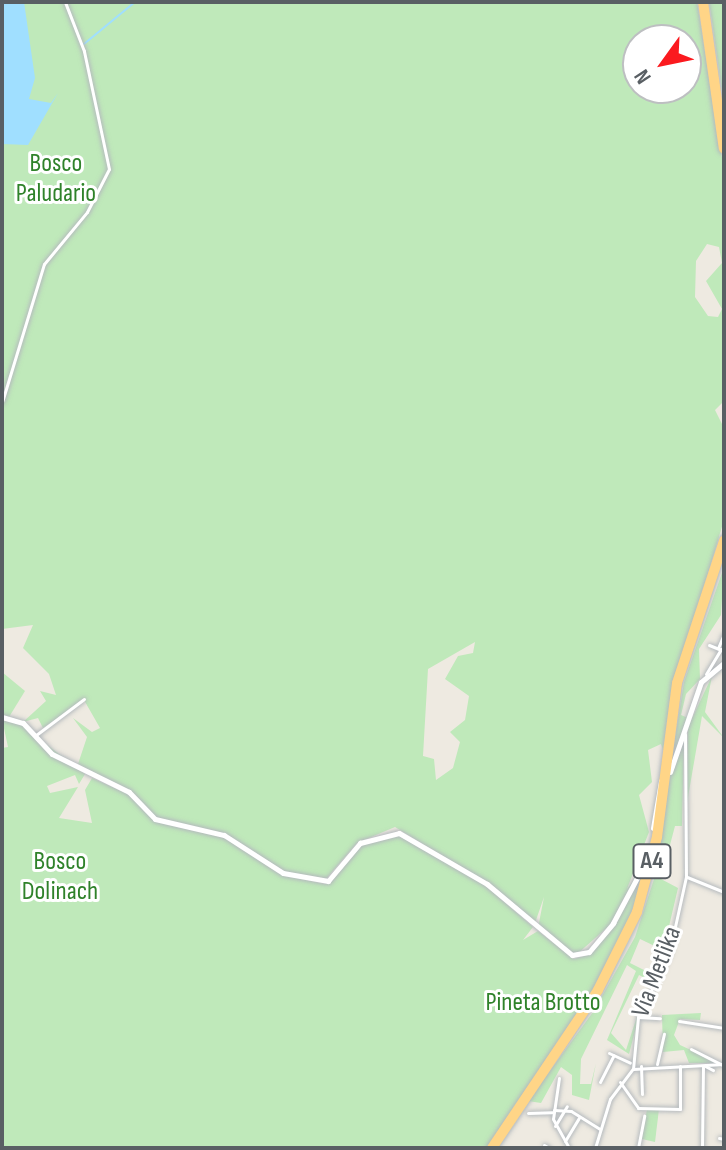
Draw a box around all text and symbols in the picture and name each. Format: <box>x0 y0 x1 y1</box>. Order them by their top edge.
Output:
north arrow <box>622 24 702 104</box>
text: N <box>629 64 658 89</box>
park label: Bosco Paludario <box>16 148 96 210</box>
road number: A4 <box>632 841 672 881</box>
park label: Bosco Dolinach <box>22 846 98 908</box>
street label: Via Metlika <box>625 922 689 1022</box>
park label: Pineta Brotto <box>485 987 601 1019</box>

